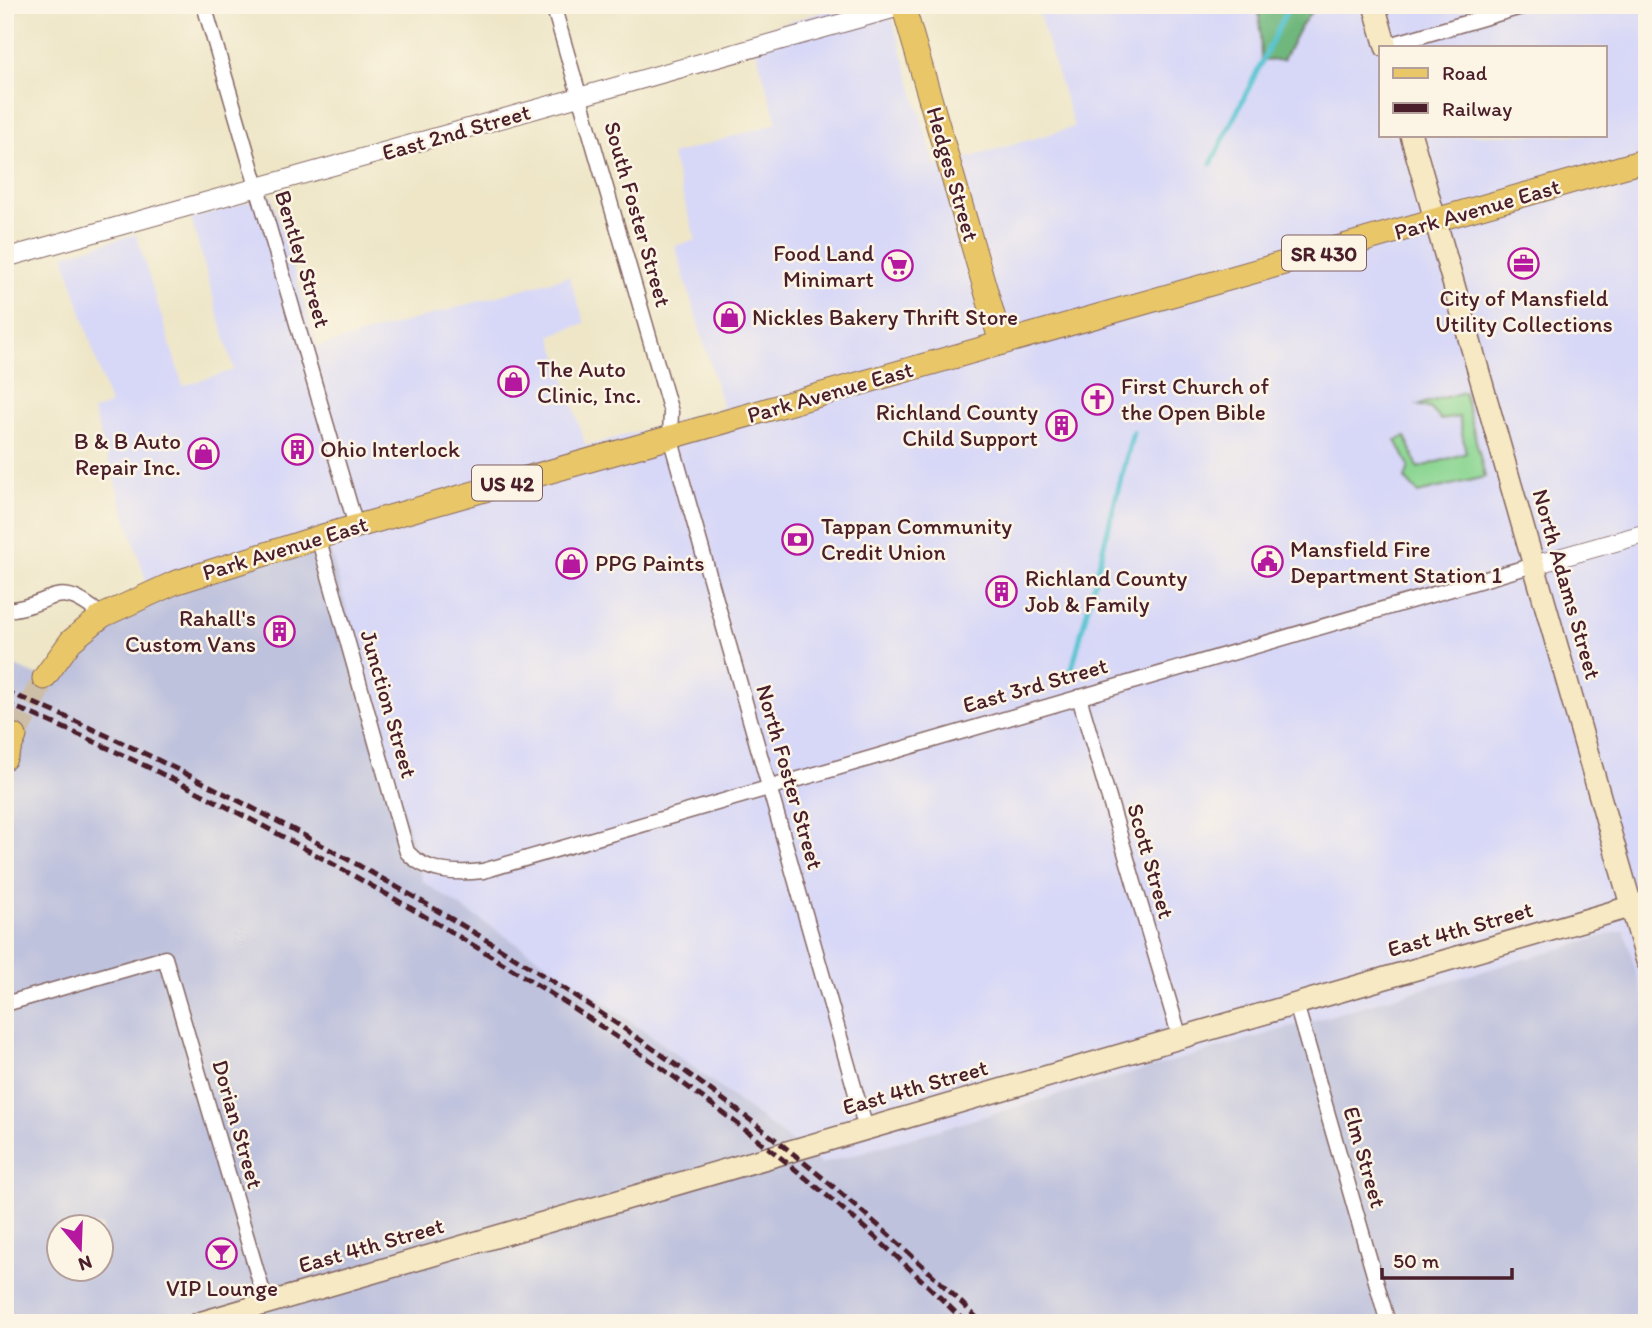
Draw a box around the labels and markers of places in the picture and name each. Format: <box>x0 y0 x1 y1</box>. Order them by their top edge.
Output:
place label: Food Land Minimart <box>773 239 874 293</box>
office icon: City of Mansfield Utility Collections <box>1507 247 1541 281</box>
supermarket icon: Food Land Minimart <box>880 249 914 283</box>
place label: City of Mansfield Utility Collections <box>1435 284 1613 338</box>
shop icon: Nickles Bakery Thrift Store <box>712 300 746 334</box>
place label: Nickles Bakery Thrift Store <box>752 303 1018 331</box>
place label: The Auto Clinic, Inc. <box>537 355 641 409</box>
shop icon: The Auto Clinic, Inc. <box>497 365 531 399</box>
place label: First Church of the Open Bible <box>1121 372 1269 426</box>
church icon: First Church of the Open Bible <box>1081 382 1115 416</box>
place label: Richland County Child Support <box>876 398 1038 452</box>
building icon: Richland County Child Support <box>1044 408 1078 442</box>
place label: B & B Auto Repair Inc. <box>74 427 181 481</box>
building icon: Ohio Interlock <box>280 432 314 466</box>
place label: Ohio Interlock <box>320 435 460 463</box>
shop icon: B & B Auto Repair Inc. <box>187 437 221 471</box>
place label: Tappan Community Credit Union <box>821 512 1012 566</box>
bank icon: Tappan Community Credit Union <box>781 522 815 556</box>
place label: Mansfield Fire Department Station 1 <box>1290 535 1502 589</box>
public building icon: Mansfield Fire Department Station 1 <box>1250 545 1284 579</box>
shop icon: PPG Paints <box>555 546 589 580</box>
place label: PPG Paints <box>595 549 705 577</box>
place label: Richland County Job & Family <box>1025 564 1188 618</box>
building icon: Richland County Job & Family <box>985 574 1019 608</box>
place label: Rahall's Custom Vans <box>125 604 256 658</box>
building icon: Rahall's Custom Vans <box>262 614 296 648</box>
bar icon: VIP Lounge <box>205 1237 239 1271</box>
place label: VIP Lounge <box>166 1274 278 1302</box>

